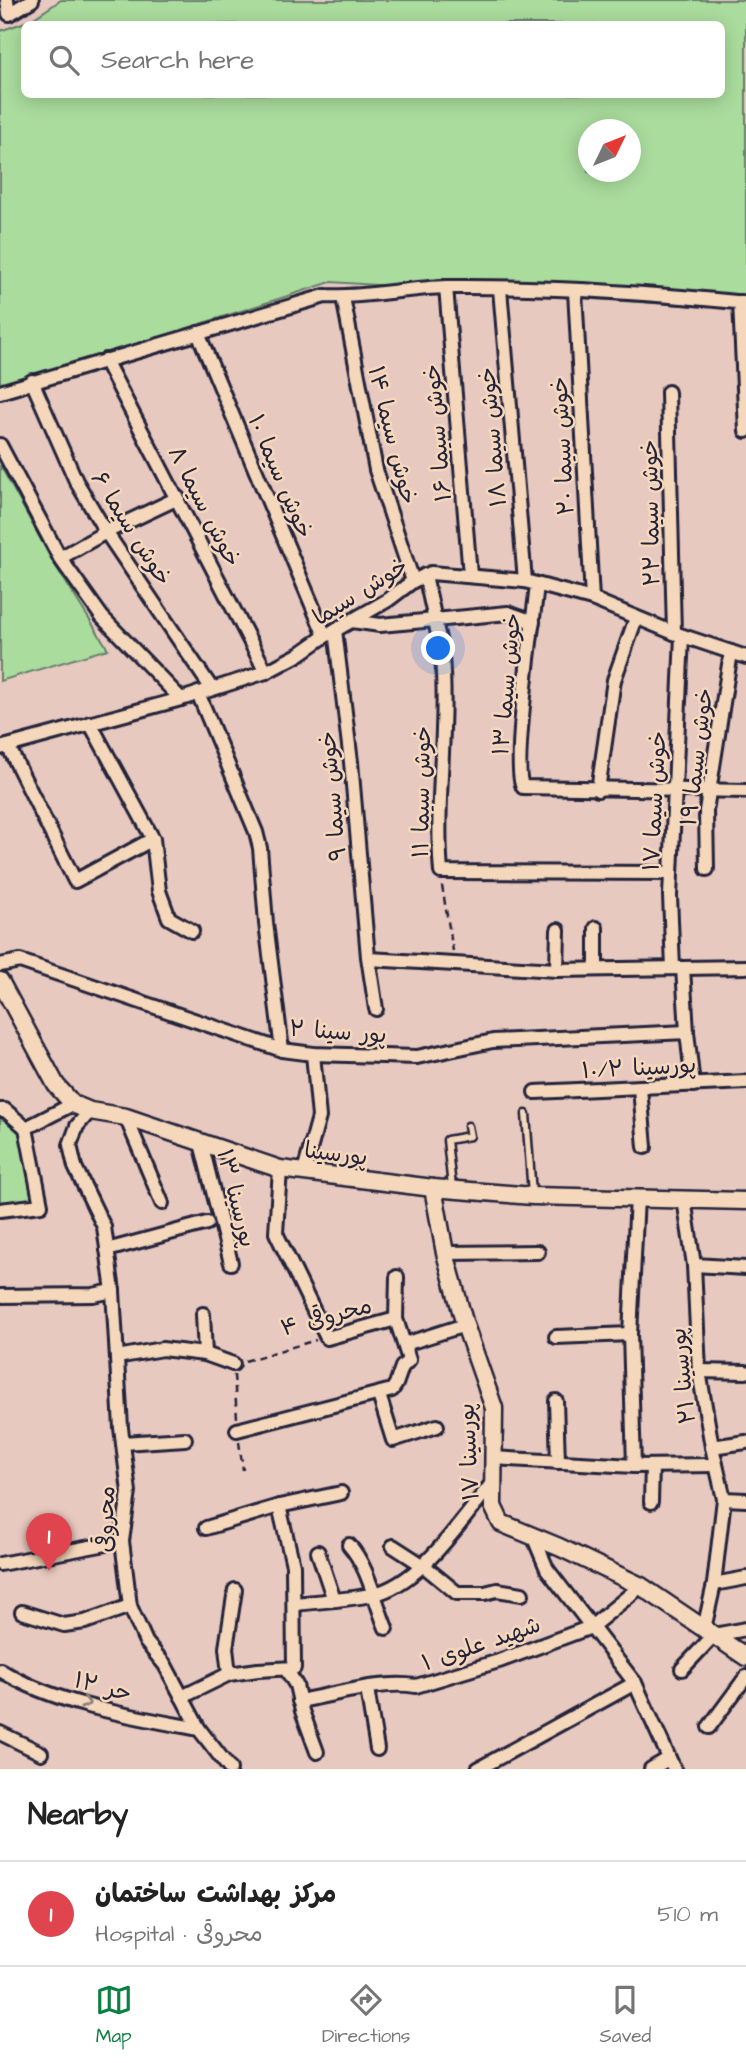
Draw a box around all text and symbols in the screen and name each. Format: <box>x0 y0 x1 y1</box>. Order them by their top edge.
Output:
search box <box>21 21 725 98</box>
icon: search <box>45 41 83 79</box>
text: Search here <box>101 42 254 78</box>
north arrow <box>578 119 641 182</box>
street label: خوش سیما ۱۴ <box>359 363 425 508</box>
street label: خوش سیما ۱۶ <box>416 363 460 503</box>
street label: خوش سیما ۱۸ <box>471 366 515 508</box>
street label: خوش سیما ۲۰ <box>543 376 583 516</box>
street label: خوش سیما ۱۰ <box>240 410 321 543</box>
street label: خوش سیما ۲۲ <box>634 439 668 587</box>
street label: خوش سیما ۸ <box>160 440 248 572</box>
street label: خوش سیما ۶ <box>83 465 179 592</box>
street label: خوش سیما <box>307 550 414 634</box>
street label: خوش سیما ۱۳ <box>485 611 529 757</box>
your location <box>421 631 455 665</box>
street label: خوش سیما ۱۹ <box>673 686 721 828</box>
street label: خوش سیما ۱۱ <box>405 726 439 859</box>
street label: خوش سیما ۹ <box>311 730 355 862</box>
street label: خوش سیما ۱۷ <box>635 730 675 872</box>
street label: پور سینا ۲ <box>288 1013 388 1051</box>
street label: پورسینا ۱۰/۲ <box>581 1049 697 1087</box>
street label: پورسینا <box>302 1134 369 1174</box>
street label: پورسینا ۱۳ <box>208 1146 264 1251</box>
street label: محروقی ۴ <box>277 1289 375 1345</box>
street label: پورسینا ۲۱ <box>662 1326 704 1426</box>
street label: پورسینا ۱۷ <box>450 1402 488 1501</box>
street label: محروقی <box>89 1485 123 1553</box>
pin: 1 <box>26 1513 72 1571</box>
street label: شهید علوی ۱ <box>418 1609 545 1679</box>
street label: حر ۱۲ <box>70 1664 135 1710</box>
one-way arrow <box>80 1695 92 1710</box>
text: Nearby <box>28 1794 128 1836</box>
text: مرکز بهداشت ساختمان <box>95 1876 336 1912</box>
text: 1 <box>50 1898 52 1930</box>
text: 510 m <box>657 1898 718 1930</box>
text: Hospital · محروقی <box>95 1918 263 1950</box>
tab: Map <box>95 1981 133 2050</box>
tab: Directions <box>322 1981 410 2050</box>
tab: Saved <box>600 1981 651 2050</box>

